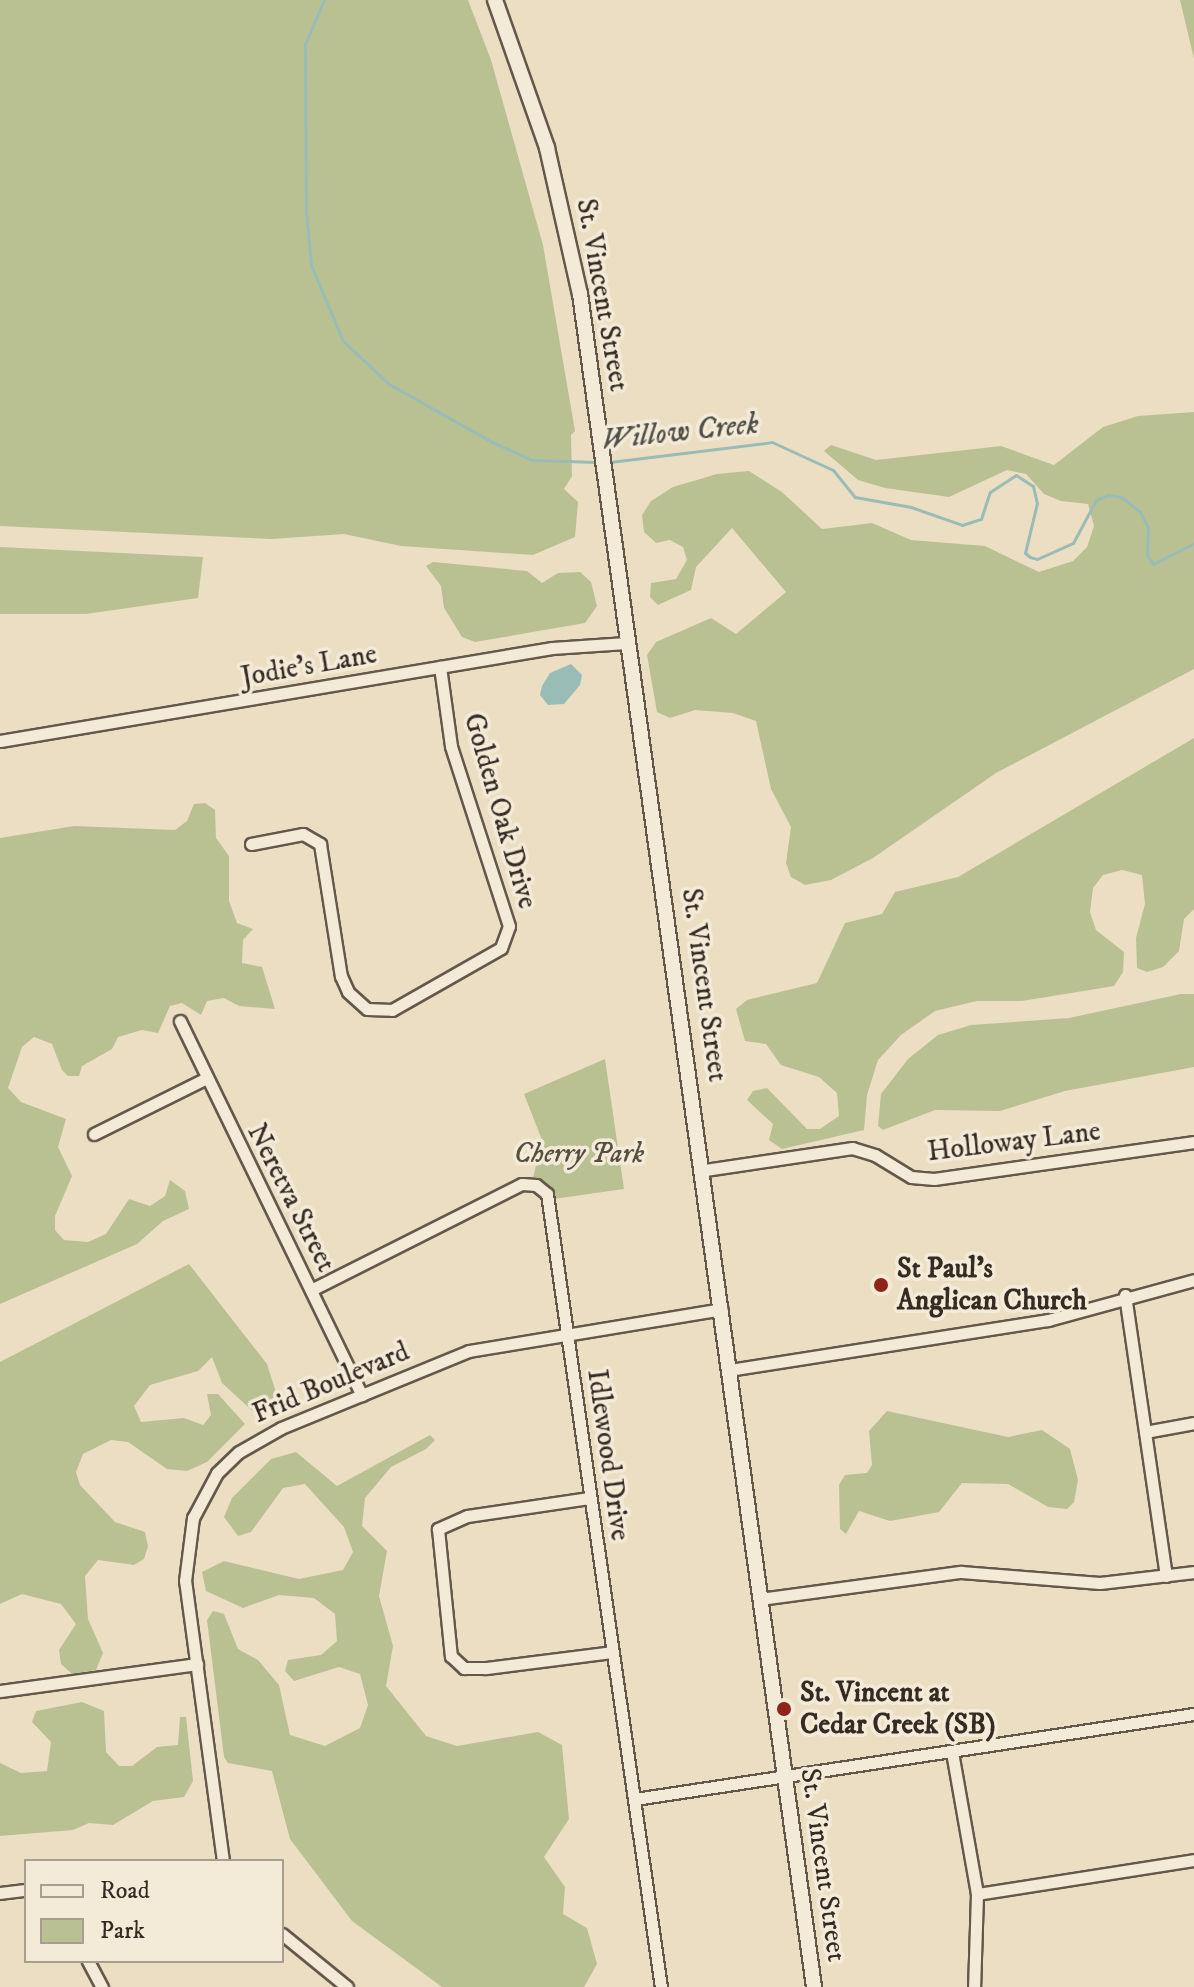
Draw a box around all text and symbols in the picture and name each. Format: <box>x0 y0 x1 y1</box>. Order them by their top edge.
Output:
street label: St. Vincent Street <box>569 196 635 394</box>
water label: Willow Creek <box>599 407 761 459</box>
street label: Jodie's Lane <box>238 638 380 694</box>
street label: Golden Oak Drive <box>456 709 544 913</box>
street label: St. Vincent Street <box>674 886 734 1084</box>
street label: Holloway Lane <box>926 1115 1102 1169</box>
street label: Neretva Street <box>239 1118 343 1278</box>
park label: Cherry Park <box>514 1137 644 1171</box>
place label: St Paul’s Anglican Church <box>897 1252 1087 1318</box>
marker: St Paul’s Anglican Church <box>872 1276 890 1294</box>
street label: Frid Boulevard <box>248 1335 414 1431</box>
street label: Idlewood Drive <box>579 1367 637 1543</box>
place label: St. Vincent at Cedar Creek (SB) <box>800 1676 996 1742</box>
marker: St. Vincent at Cedar Creek (SB) <box>775 1700 793 1718</box>
street label: St. Vincent Street <box>793 1766 853 1964</box>
legend <box>24 1859 284 1963</box>
text: Road <box>100 1876 150 1906</box>
text: Park <box>100 1916 145 1946</box>

